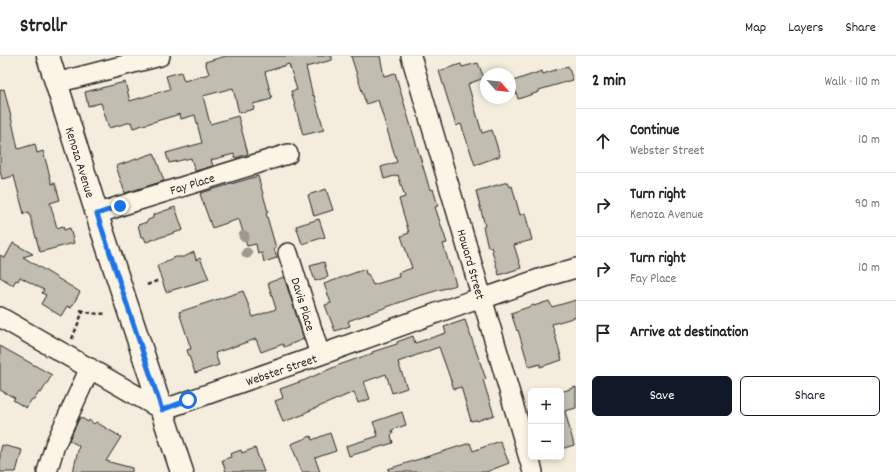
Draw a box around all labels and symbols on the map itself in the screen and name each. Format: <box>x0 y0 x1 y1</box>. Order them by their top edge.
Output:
north arrow <box>480 68 516 104</box>
street label: Kenoza Avenue <box>59 125 98 201</box>
street label: Fay Place <box>168 169 218 201</box>
route end <box>111 197 129 215</box>
street label: Howard Street <box>450 227 489 302</box>
street label: Davis Place <box>284 276 319 334</box>
street label: Webster Street <box>244 350 320 392</box>
route start <box>179 391 197 409</box>

